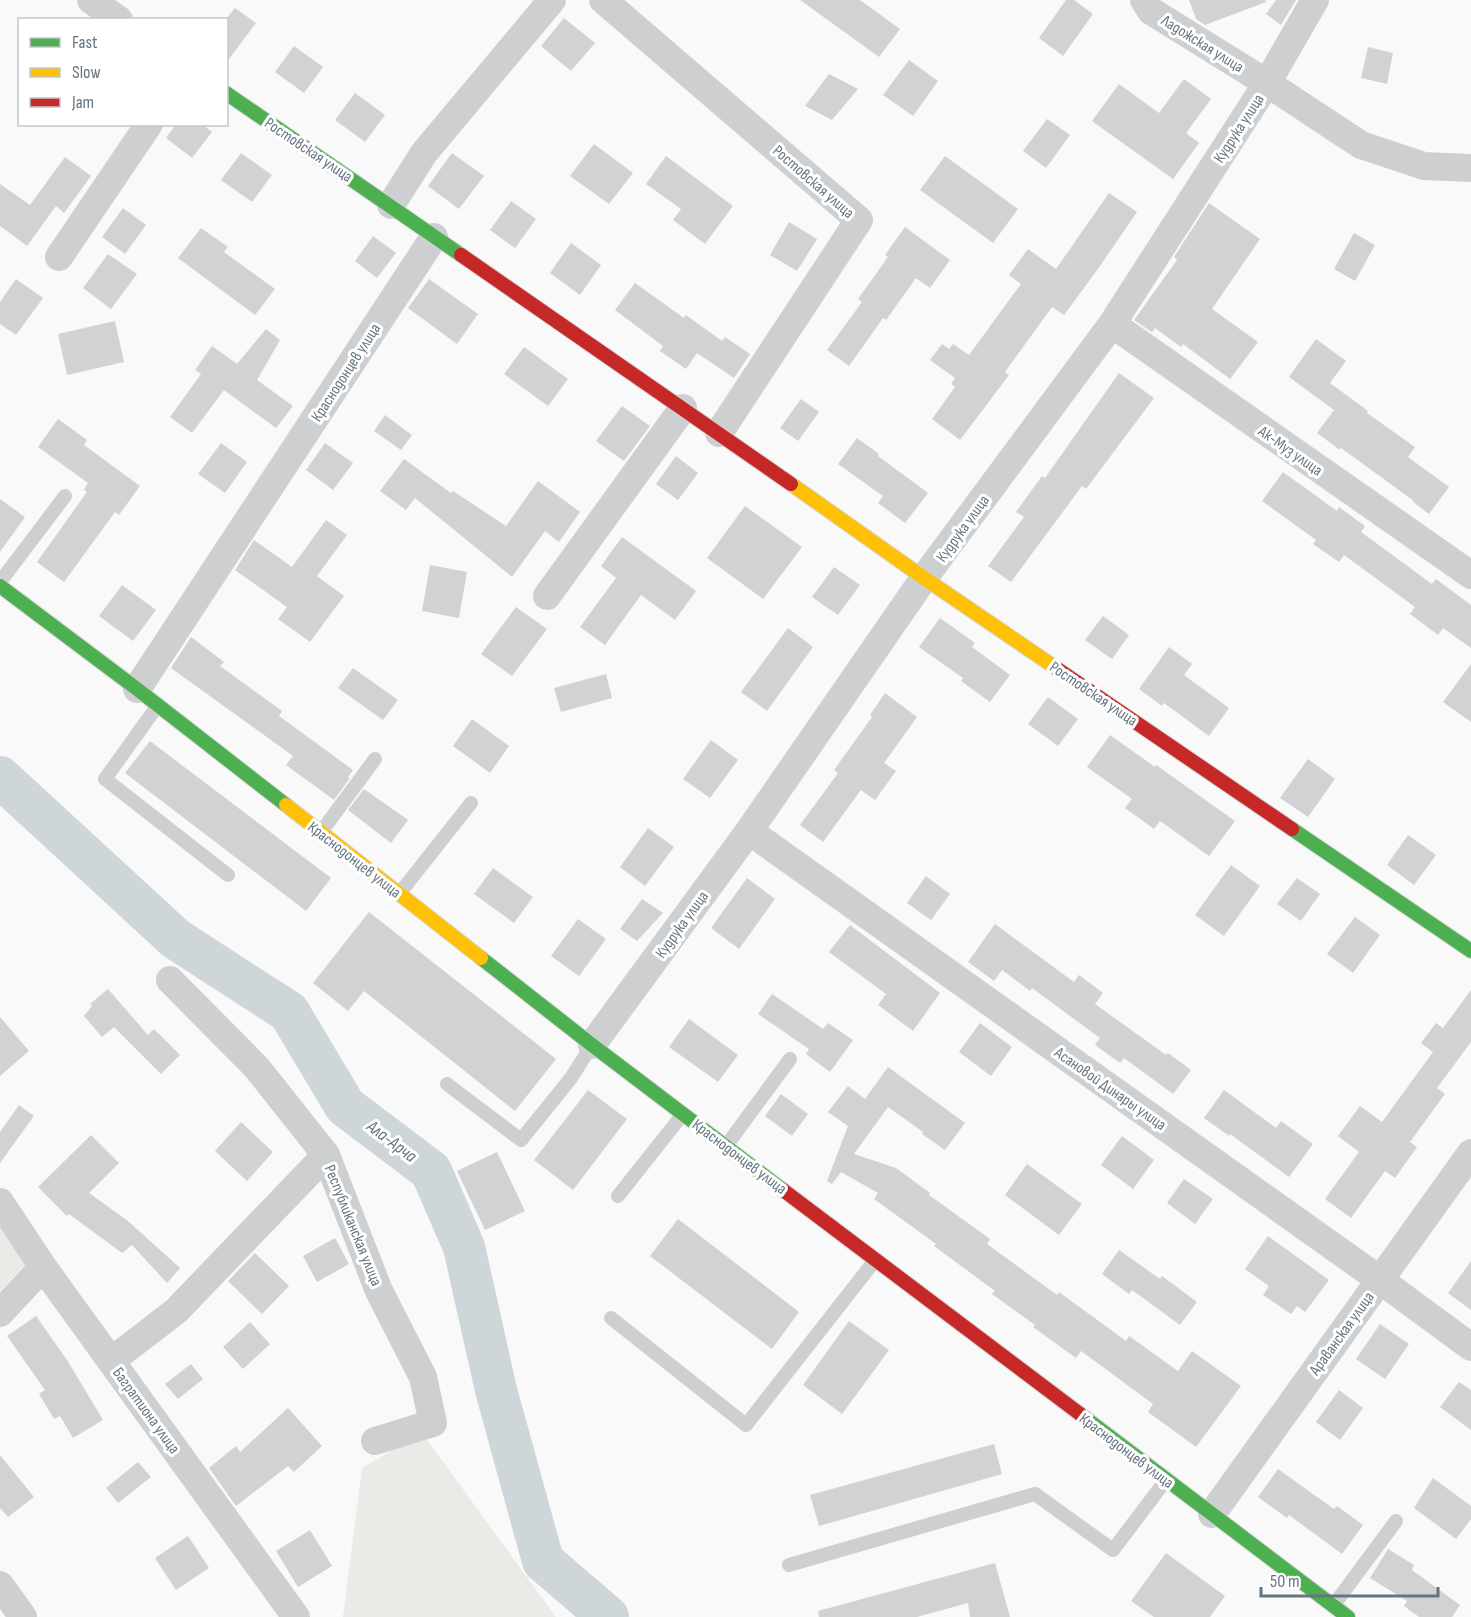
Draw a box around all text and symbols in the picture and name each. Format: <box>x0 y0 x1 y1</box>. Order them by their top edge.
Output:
street label: Ладожская улица <box>1157 11 1247 77</box>
legend <box>18 18 228 126</box>
text: Fast <box>72 32 98 53</box>
text: Slow <box>72 62 101 83</box>
street label: Кудрука улица <box>1210 91 1269 167</box>
text: Jam <box>71 92 94 113</box>
street label: Ростовская улица <box>261 114 356 187</box>
street label: Ростовская улица <box>768 142 858 223</box>
street label: Краснодонцев улица <box>307 320 385 425</box>
street label: Ак-Муз улица <box>1254 422 1326 480</box>
street label: Кудрука улица <box>933 492 994 566</box>
street label: Ростовская улица <box>1046 658 1141 731</box>
street label: Краснодонцев улица <box>304 818 404 902</box>
street label: Кудрука улица <box>652 888 713 962</box>
street label: Асановой Динары улица <box>1050 1043 1170 1135</box>
water label: Ала-Арча <box>362 1115 421 1167</box>
street label: Краснодонцев улица <box>688 1116 790 1199</box>
street label: Республиканская улица <box>320 1162 386 1289</box>
street label: Араванская улица <box>1305 1289 1379 1380</box>
street label: Багратиона улица <box>108 1364 183 1458</box>
street label: Краснодонцев улица <box>1075 1410 1177 1493</box>
scale bar <box>1261 1560 1438 1598</box>
text: 50 m <box>1270 1571 1300 1592</box>

